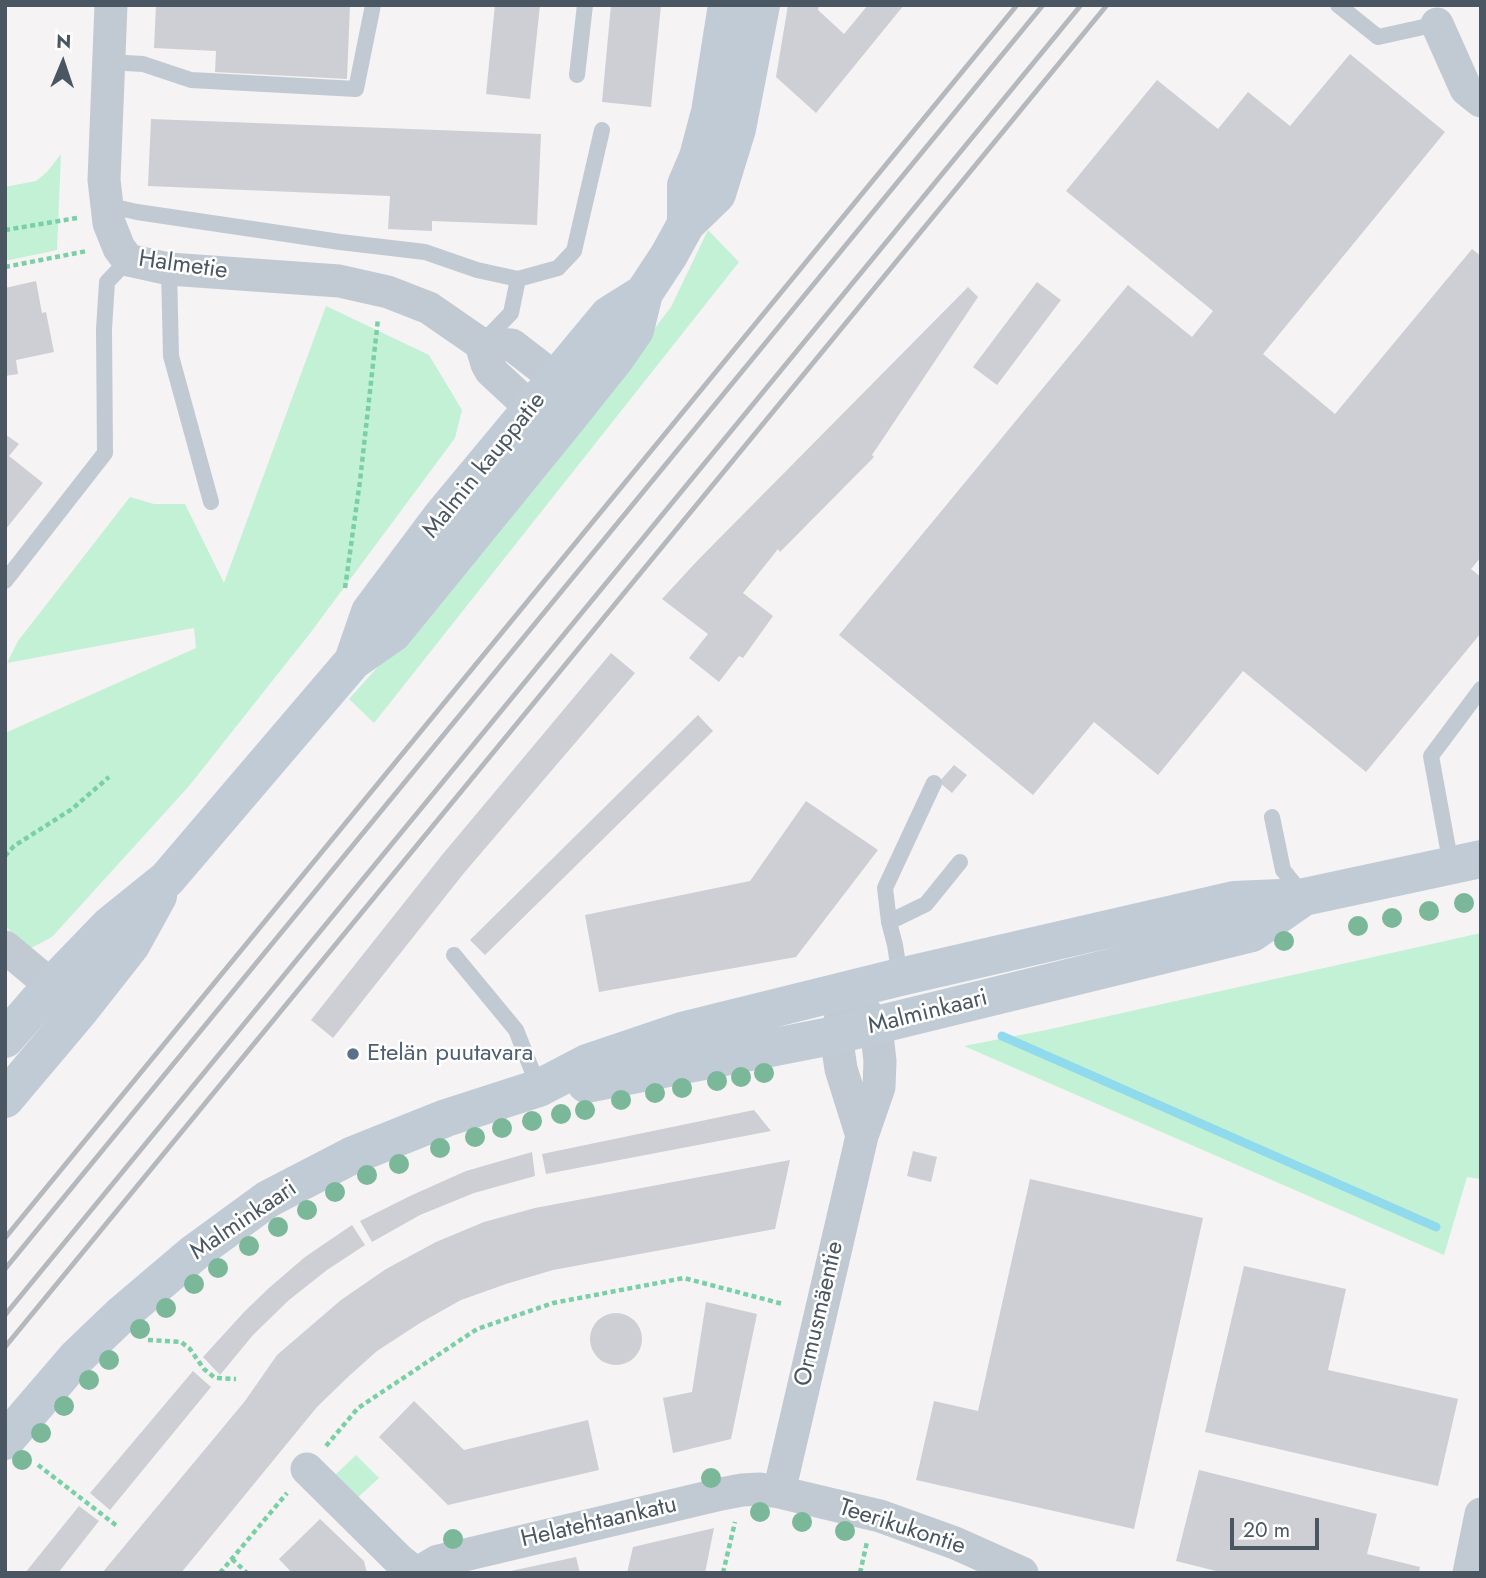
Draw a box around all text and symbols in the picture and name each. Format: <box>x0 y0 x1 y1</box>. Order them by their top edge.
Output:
north arrow <box>28 28 98 98</box>
text: N <box>56 28 72 55</box>
street label: Halmetie <box>137 246 229 286</box>
street label: Malmin kauppatie <box>417 387 553 545</box>
street label: Malminkaari <box>865 984 991 1042</box>
place label: Etelän puutavara <box>367 1040 533 1068</box>
marker: Etelän puutavara <box>345 1046 361 1062</box>
street label: Malminkaari <box>185 1175 303 1267</box>
street label: Ormusmäentie <box>789 1239 851 1389</box>
street label: Helatehtaankatu <box>518 1491 680 1555</box>
street label: Teerikukontie <box>835 1494 969 1562</box>
scale bar <box>1234 1504 1323 1548</box>
text: 20 m <box>1243 1515 1290 1545</box>

